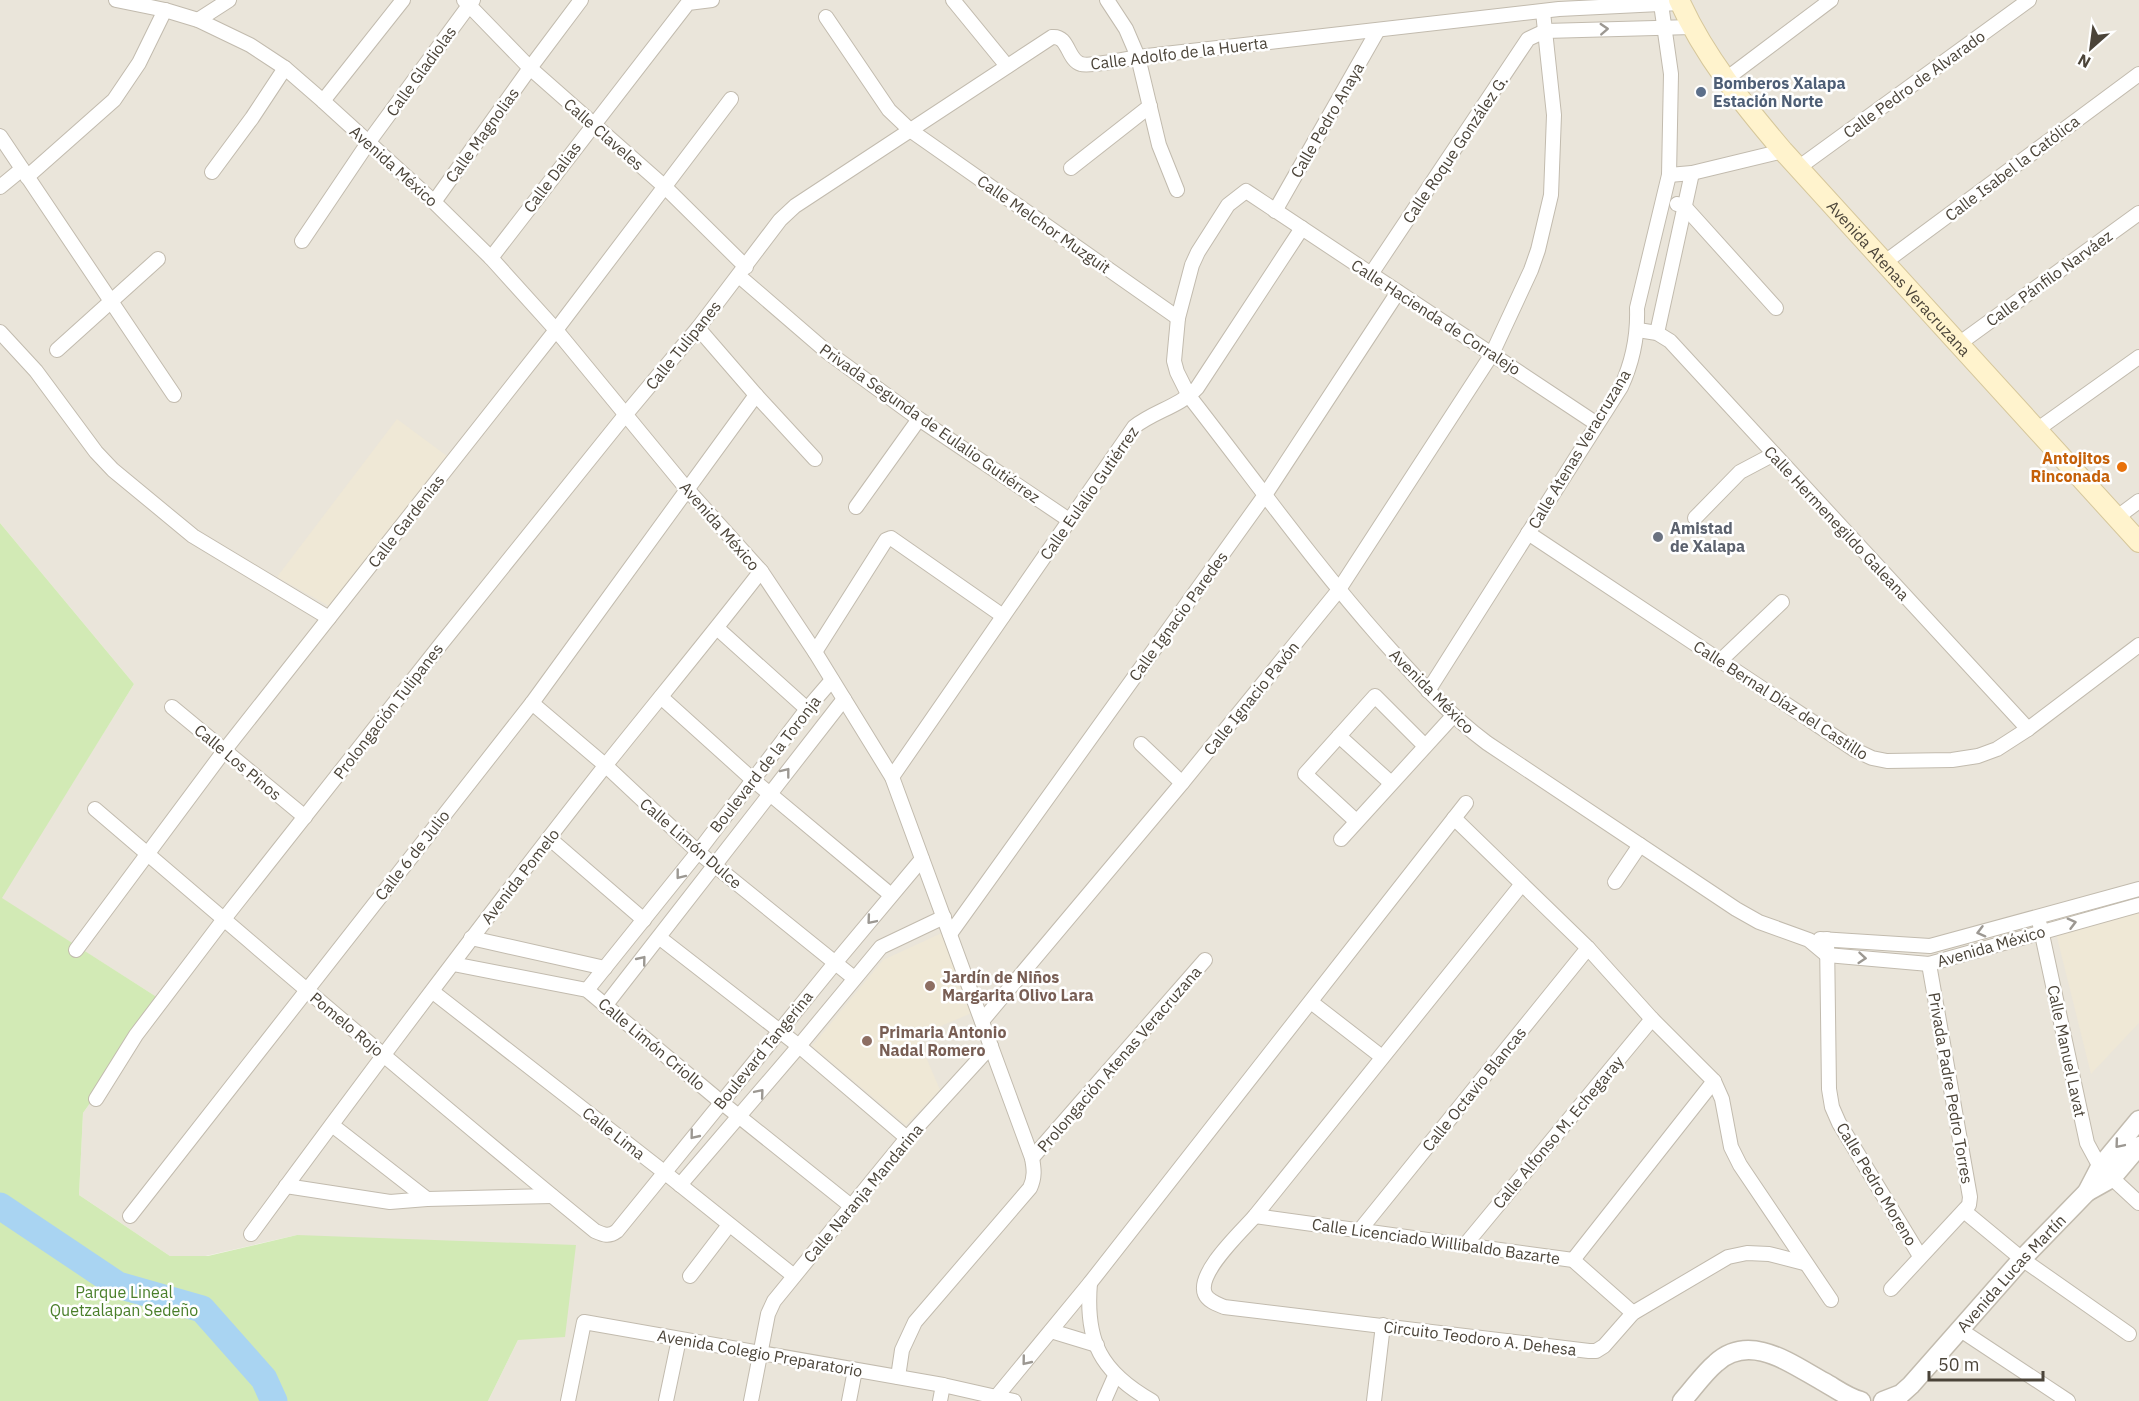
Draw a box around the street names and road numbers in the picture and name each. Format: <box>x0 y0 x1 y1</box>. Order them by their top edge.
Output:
street label: Calle Gladiolas <box>382 22 460 120</box>
street label: Calle Pedro de Alvarado <box>1839 26 1989 142</box>
street label: Calle Adolfo de la Huerta <box>1089 32 1269 74</box>
street label: Calle Pedro Anaya <box>1286 58 1368 181</box>
street label: Calle Roque González G. <box>1398 71 1512 227</box>
street label: Calle Magnolias <box>441 84 523 186</box>
street label: Calle Claveles <box>560 94 648 174</box>
street label: Calle Isabel la Católica <box>1941 111 2084 225</box>
street label: Avenida México <box>346 121 442 211</box>
street label: Calle Dalias <box>519 138 585 216</box>
street label: Calle Melchor Muzguit <box>973 170 1115 278</box>
street label: Avenida Atenas Veracruzana <box>1823 196 1975 361</box>
street label: Calle Pánfilo Narváez <box>1982 225 2116 331</box>
street label: Calle Hacienda de Corralejo <box>1347 255 1525 379</box>
street label: Calle Tulipanes <box>641 296 725 394</box>
street label: Privada Segunda de Eulalio Gutiérrez <box>816 339 1044 507</box>
street label: Calle Atenas Veracruzana <box>1523 365 1635 532</box>
street label: Calle Eulalio Gutiérrez <box>1035 422 1143 564</box>
street label: Calle Hermenegildo Galeana <box>1760 442 1914 605</box>
street label: Calle Gardenias <box>363 470 449 572</box>
street label: Avenida México <box>676 477 764 575</box>
street label: Calle Ignacio Paredes <box>1124 547 1232 685</box>
street label: Calle Bernal Díaz del Castillo <box>1690 636 1872 764</box>
street label: Calle Ignacio Pavón <box>1199 637 1303 759</box>
street label: Prolongación Tulipanes <box>329 639 447 783</box>
street label: Avenida México <box>1385 644 1479 738</box>
street label: Boulevard de la Toronja <box>705 691 825 837</box>
street label: Calle Los Pinos <box>190 720 286 804</box>
street label: Calle Limón Dulce <box>636 793 746 893</box>
street label: Calle 6 de Julio <box>370 806 454 904</box>
street label: Avenida Pomelo <box>477 824 563 928</box>
street label: Avenida México <box>1935 921 2048 971</box>
street label: Prolongación Atenas Veracruzana <box>1033 961 1206 1156</box>
street label: Calle Manuel Lavat <box>2043 983 2091 1119</box>
street label: Boulevard Tangerina <box>709 986 817 1113</box>
street label: Pomelo Rojo <box>306 987 388 1061</box>
street label: Privada Padre Pedro Torres <box>1924 991 1978 1185</box>
street label: Calle Limón Criollo <box>594 993 710 1095</box>
street label: Calle Octavio Blancas <box>1418 1023 1530 1155</box>
street label: Calle Alfonso M. Echegaray <box>1488 1051 1628 1213</box>
street label: Calle Lima <box>579 1102 650 1164</box>
street label: Calle Naranja Mandarina <box>799 1119 927 1267</box>
street label: Calle Pedro Moreno <box>1832 1119 1922 1249</box>
street label: Avenida Lucas Martín <box>1952 1210 2070 1336</box>
street label: Calle Licenciado Willibaldo Bazarte <box>1311 1214 1562 1268</box>
street label: Circuito Teodoro A. Dehesa <box>1382 1316 1578 1360</box>
street label: Avenida Colegio Preparatorio <box>656 1325 864 1381</box>

